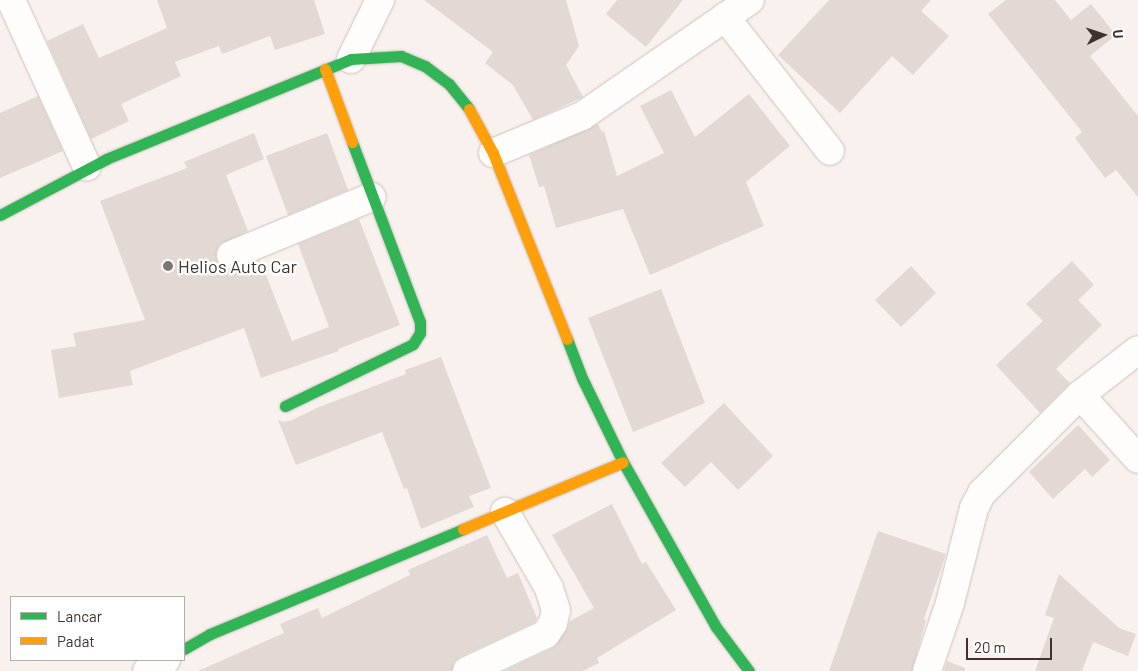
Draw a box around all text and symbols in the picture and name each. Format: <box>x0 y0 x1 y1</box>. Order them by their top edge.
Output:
north arrow <box>1078 10 1128 60</box>
text: U <box>1110 29 1127 39</box>
place label: Helios Auto Car <box>178 255 297 277</box>
marker: Helios Auto Car <box>162 260 174 272</box>
legend <box>10 596 185 661</box>
text: Lancar <box>57 607 102 625</box>
scale bar <box>968 628 1054 660</box>
text: Padat <box>57 632 95 650</box>
text: 20 m <box>974 638 1006 656</box>

